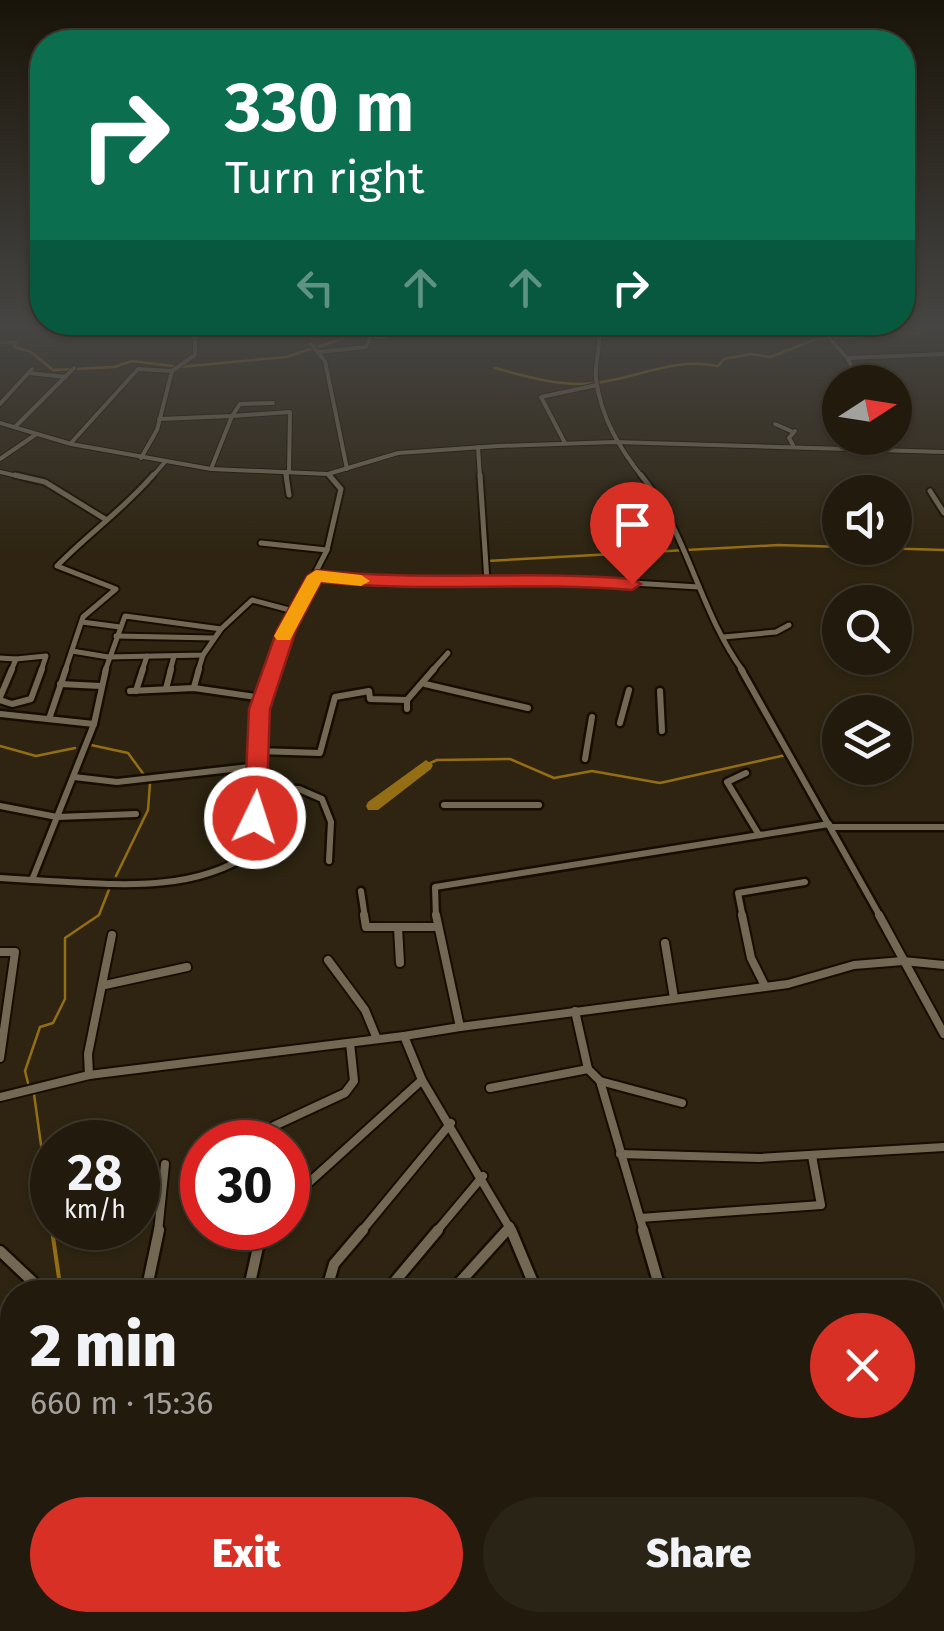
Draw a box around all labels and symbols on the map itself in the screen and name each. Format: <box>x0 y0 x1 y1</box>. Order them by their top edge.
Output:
north arrow <box>822 365 912 455</box>
pin <box>590 482 675 585</box>
position arrow <box>203 766 307 870</box>
speed limit sign: 30 <box>180 1120 310 1250</box>

